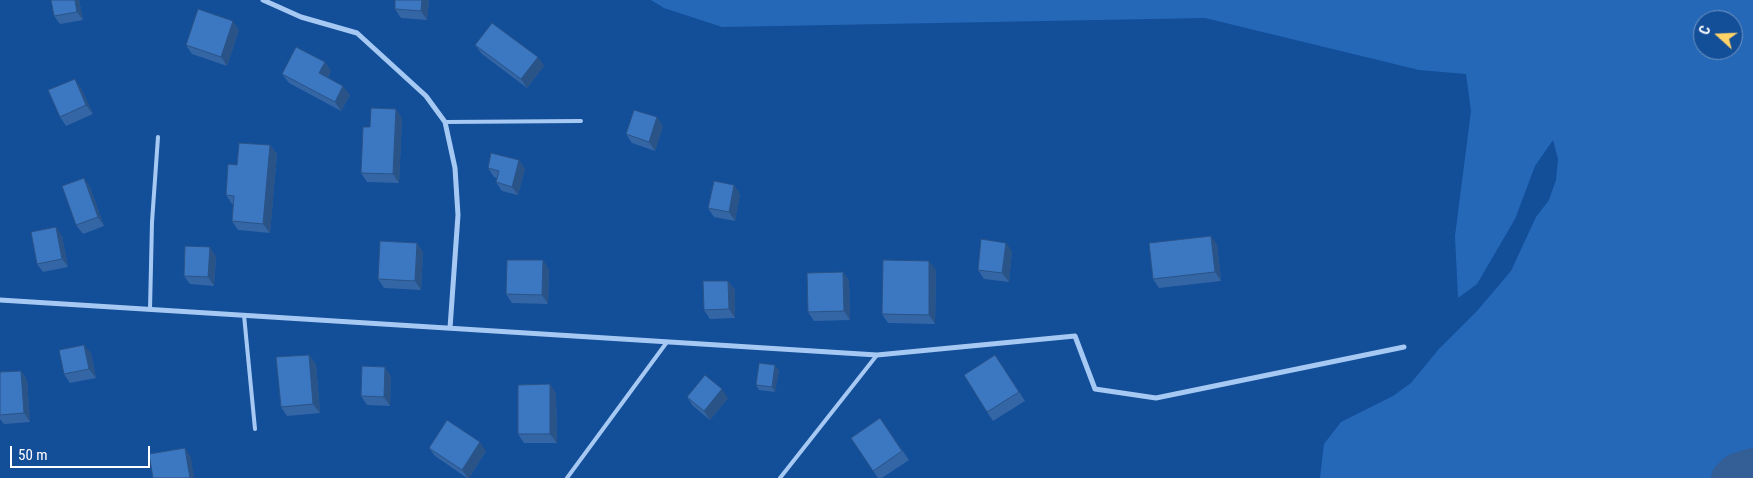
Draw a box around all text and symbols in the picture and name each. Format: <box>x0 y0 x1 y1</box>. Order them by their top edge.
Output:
north arrow <box>1693 10 1743 60</box>
text: С <box>1696 24 1714 37</box>
scale bar <box>12 436 152 468</box>
text: 50 m <box>18 446 48 464</box>

